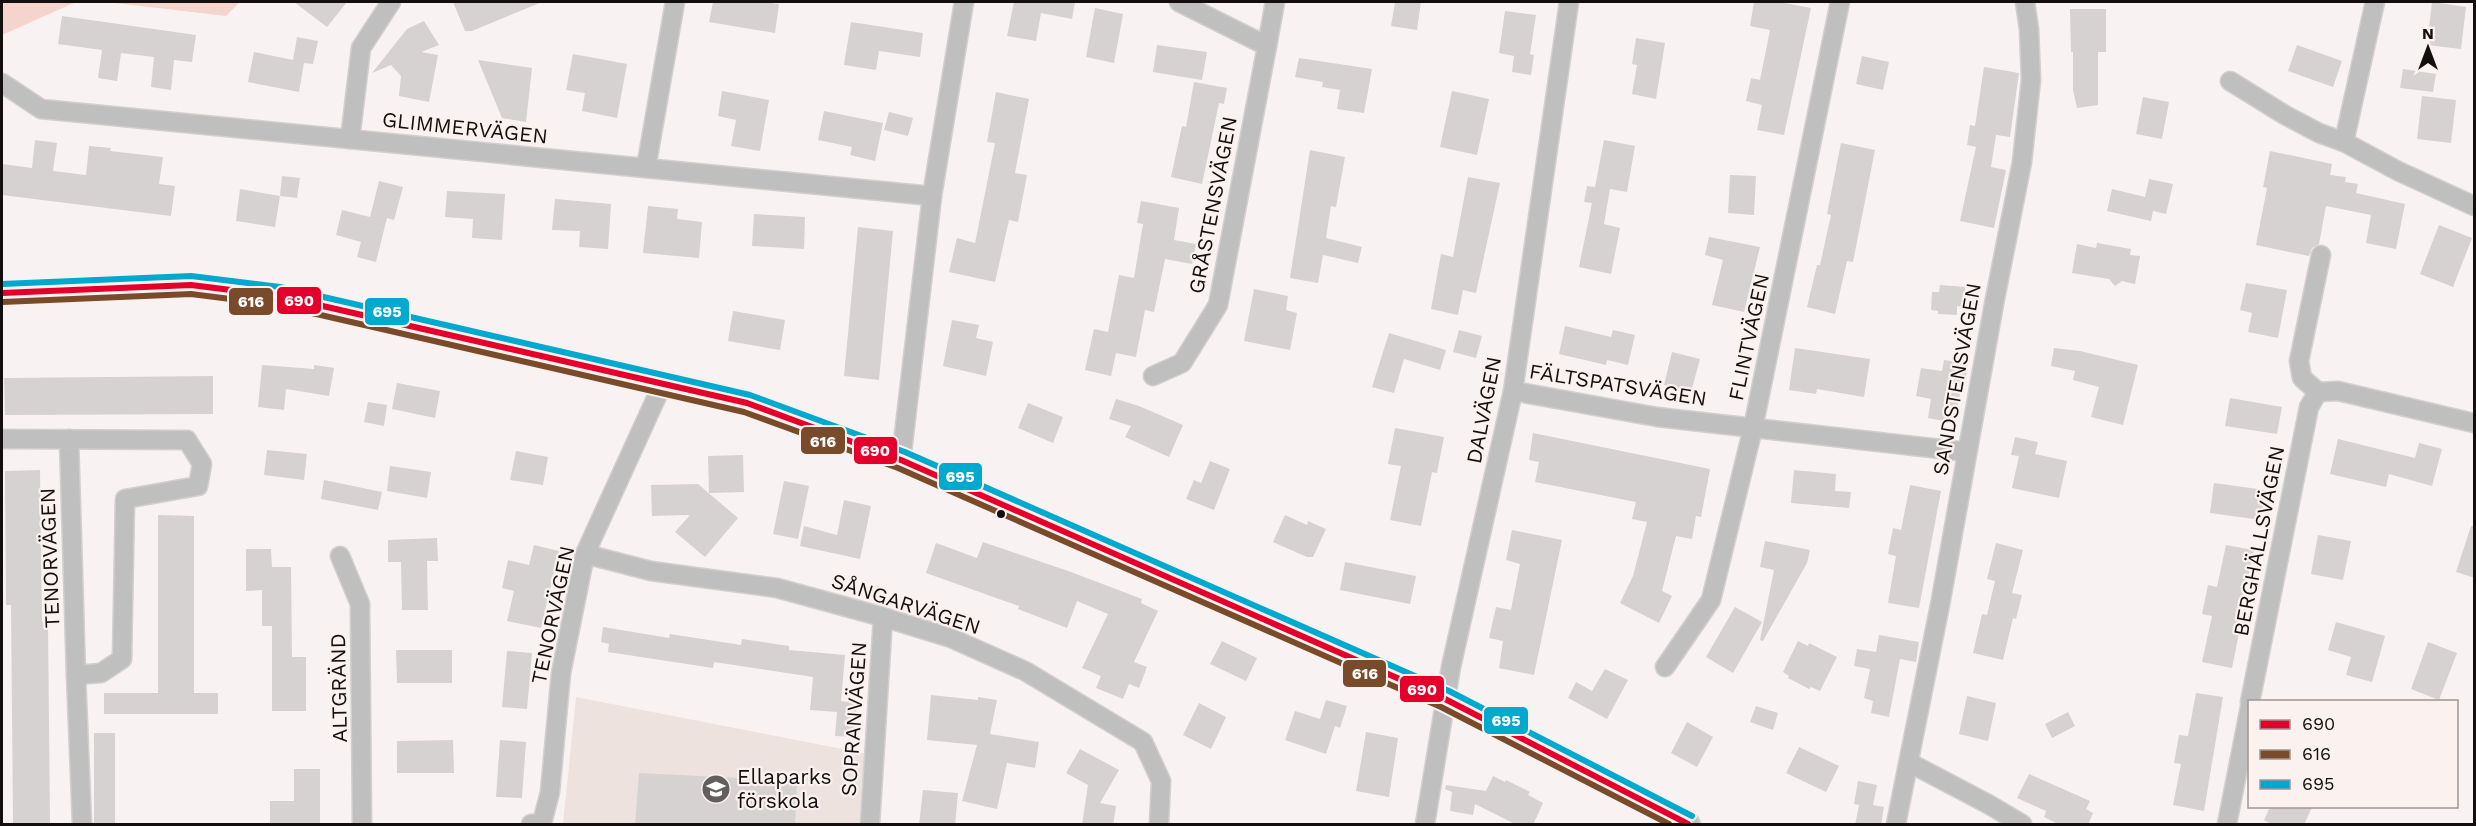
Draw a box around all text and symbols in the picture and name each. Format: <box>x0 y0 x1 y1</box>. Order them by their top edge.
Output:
north arrow <box>2398 18 2458 78</box>
text: N <box>2422 24 2434 43</box>
street label: GLIMMERVÄGEN <box>381 106 549 149</box>
street label: GRÅSTENSVÄGEN <box>1183 114 1242 296</box>
street label: FLINTVÄGEN <box>1723 271 1774 403</box>
street label: SANDSTENSVÄGEN <box>1927 281 1986 477</box>
line badge: 690 <box>276 286 322 315</box>
line badge: 616 <box>228 287 274 316</box>
text: 690 <box>284 291 314 310</box>
text: 616 <box>238 292 264 311</box>
line badge: 695 <box>364 297 410 326</box>
text: 695 <box>373 302 401 321</box>
street label: DALVÄGEN <box>1461 354 1506 466</box>
street label: FÄLTSPATSVÄGEN <box>1528 358 1709 411</box>
line badge: 616 <box>800 426 846 455</box>
text: 616 <box>810 432 836 451</box>
line badge: 690 <box>853 436 898 465</box>
text: 690 <box>860 441 890 460</box>
street label: BERGHÄLLSVÄGEN <box>2228 444 2289 638</box>
line badge: 695 <box>938 462 983 491</box>
text: 695 <box>946 467 974 486</box>
street label: TENORVÄGEN <box>35 487 64 629</box>
unlabelled marker <box>995 508 1007 520</box>
street label: TENORVÄGEN <box>526 544 579 686</box>
street label: SÅNGARVÄGEN <box>829 568 984 639</box>
street label: ALTGRÄND <box>325 633 352 743</box>
street label: SOPRANVÄGEN <box>836 641 871 797</box>
line badge: 616 <box>1342 659 1387 688</box>
text: 616 <box>1352 664 1378 683</box>
line badge: 690 <box>1399 675 1445 703</box>
text: 690 <box>1407 680 1437 699</box>
legend <box>2248 700 2458 808</box>
line badge: 695 <box>1483 706 1529 735</box>
text: 695 <box>1492 711 1520 730</box>
text: 690 <box>2302 713 2335 734</box>
text: 616 <box>2302 743 2331 764</box>
place label: Ellaparks förskola <box>737 764 832 813</box>
school or university icon: Ellaparks förskola <box>700 773 732 805</box>
text: 695 <box>2302 773 2335 794</box>

